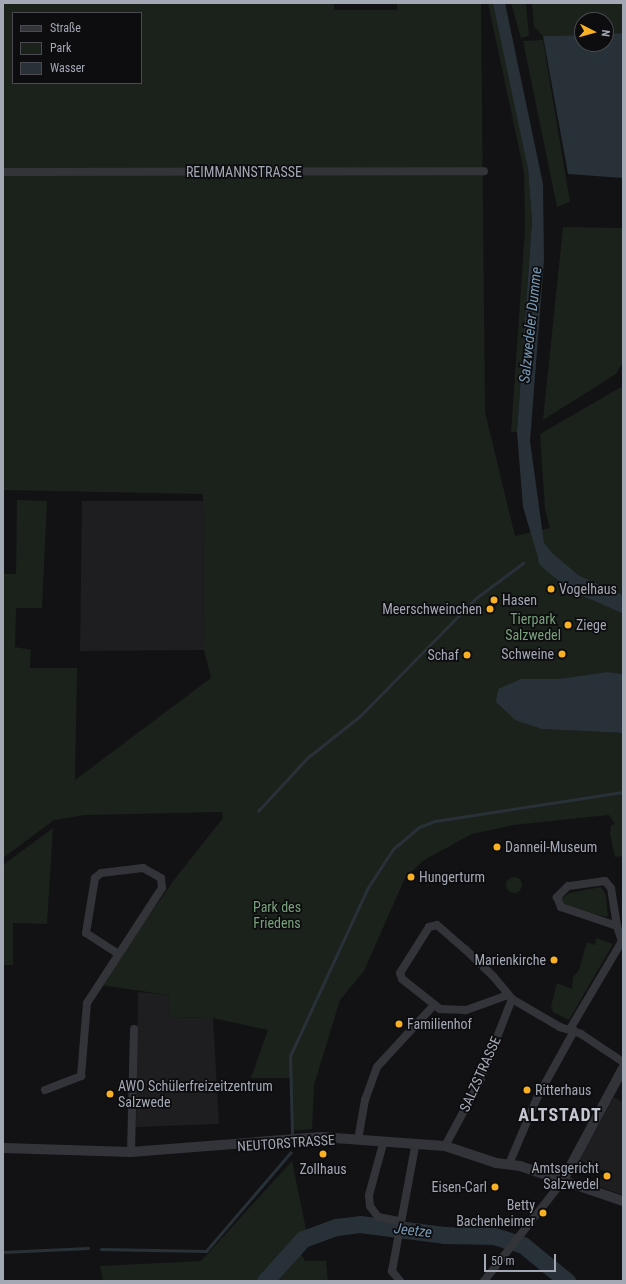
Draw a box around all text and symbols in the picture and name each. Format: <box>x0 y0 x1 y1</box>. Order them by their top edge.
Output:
legend <box>12 12 142 84</box>
north arrow <box>574 12 614 52</box>
text: Straße <box>50 21 81 35</box>
text: N <box>599 29 612 37</box>
text: Park <box>50 41 71 55</box>
text: Wasser <box>50 61 85 75</box>
street label: REIMMANNSTRASSE <box>186 164 302 180</box>
water label: Salzwedeler Dumme <box>516 266 546 384</box>
place label: Vogelhaus <box>559 581 617 597</box>
marker: Vogelhaus <box>546 584 556 594</box>
place label: Hasen <box>502 592 537 608</box>
marker: Hasen <box>489 595 499 605</box>
place label: Meerschweinchen <box>382 601 482 617</box>
marker: Meerschweinchen <box>485 604 495 614</box>
park label: Tierpark Salzwedel <box>505 611 561 644</box>
place label: Ziege <box>576 617 607 633</box>
marker: Ziege <box>563 620 573 630</box>
place label: Schweine <box>501 646 554 662</box>
place label: Schaf <box>427 647 459 663</box>
marker: Schweine <box>557 649 567 659</box>
marker: Schaf <box>462 650 472 660</box>
place label: Danneil-Museum <box>505 839 597 855</box>
marker: Danneil-Museum <box>492 842 502 852</box>
place label: Hungerturm <box>419 869 485 885</box>
marker: Hungerturm <box>406 872 416 882</box>
park label: Park des Friedens <box>253 899 301 932</box>
place label: Marienkirche <box>474 952 546 968</box>
marker: Marienkirche <box>549 955 559 965</box>
place label: Familienhof <box>407 1016 472 1032</box>
marker: Familienhof <box>394 1019 404 1029</box>
street label: SALZSTRASSE <box>456 1034 504 1114</box>
place label: AWO Schülerfreizeitzentrum Salzwede <box>118 1078 273 1110</box>
place label: Ritterhaus <box>535 1082 591 1098</box>
marker: Ritterhaus <box>522 1085 532 1095</box>
marker: AWO Schülerfreizeitzentrum Salzwede <box>105 1089 115 1099</box>
district label: ALTSTADT <box>518 1104 602 1126</box>
street label: NEUTORSTRASSE <box>237 1131 335 1155</box>
marker: Zollhaus <box>318 1149 328 1159</box>
place label: Amtsgericht Salzwedel <box>532 1160 599 1192</box>
place label: Zollhaus <box>299 1161 347 1177</box>
marker: Amtsgericht Salzwedel <box>602 1171 612 1181</box>
place label: Eisen-Carl <box>432 1179 487 1195</box>
marker: Eisen-Carl <box>490 1182 500 1192</box>
place label: Betty Bachenheimer <box>456 1197 535 1230</box>
marker: Betty Bachenheimer <box>538 1208 548 1218</box>
water label: Jeetze <box>393 1220 433 1242</box>
scale bar <box>486 1246 558 1272</box>
text: 50 m <box>491 1254 515 1268</box>

